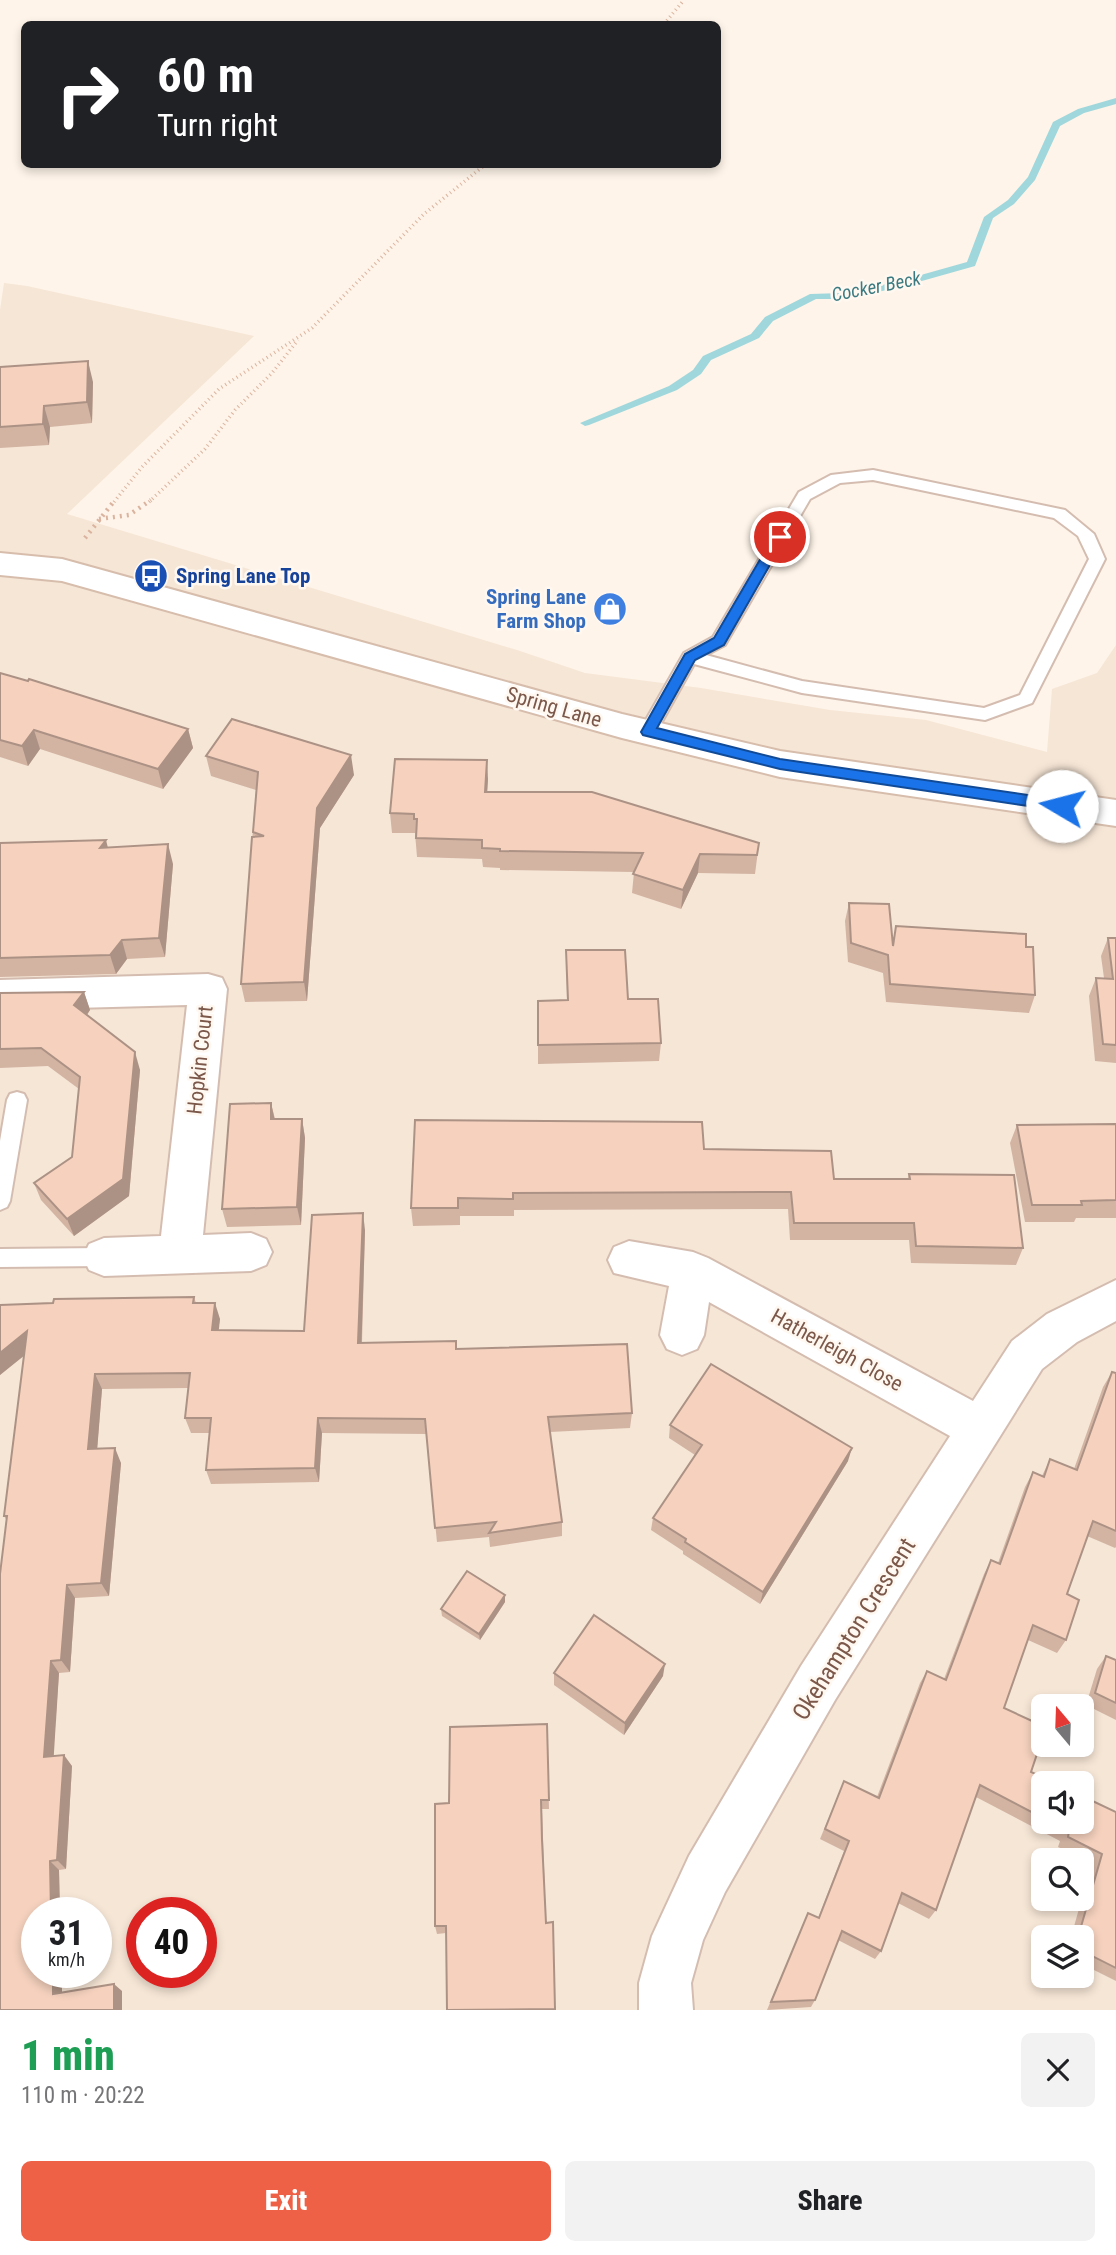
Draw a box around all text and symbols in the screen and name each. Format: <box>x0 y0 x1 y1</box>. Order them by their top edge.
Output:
text: 60 m <box>157 47 254 104</box>
icon: right <box>42 49 133 140</box>
text: Turn right <box>157 106 278 144</box>
water label: Cocker Beck <box>830 266 923 306</box>
pin <box>750 507 810 567</box>
icon: arrive <box>761 518 799 556</box>
bus stop icon: Spring Lane Top <box>132 557 170 595</box>
place label: Spring Lane Top <box>176 564 310 588</box>
place label: Spring Lane Farm Shop <box>486 585 586 633</box>
shop icon: Spring Lane Farm Shop <box>591 590 629 628</box>
street label: Spring Lane <box>504 682 604 732</box>
position arrow <box>1025 769 1099 843</box>
street label: Hopkin Court <box>182 1005 218 1115</box>
street label: Hatherleigh Close <box>767 1304 907 1396</box>
street label: Okehampton Crescent <box>787 1533 921 1725</box>
north arrow <box>1031 1694 1094 1757</box>
map controls <box>1031 1694 1094 1988</box>
button: sound <box>1031 1771 1094 1834</box>
button: search <box>1031 1848 1094 1911</box>
speed limit sign: 40 <box>126 1897 217 1988</box>
text: 31 <box>49 1913 84 1954</box>
button: layers <box>1031 1925 1094 1988</box>
text: km/h <box>48 1949 85 1970</box>
text: 1 min <box>21 2031 115 2080</box>
button: close <box>1021 2033 1095 2107</box>
text: 110 m · 20:22 <box>21 2082 145 2109</box>
button: Exit <box>21 2161 551 2241</box>
button: Share <box>565 2161 1095 2241</box>

